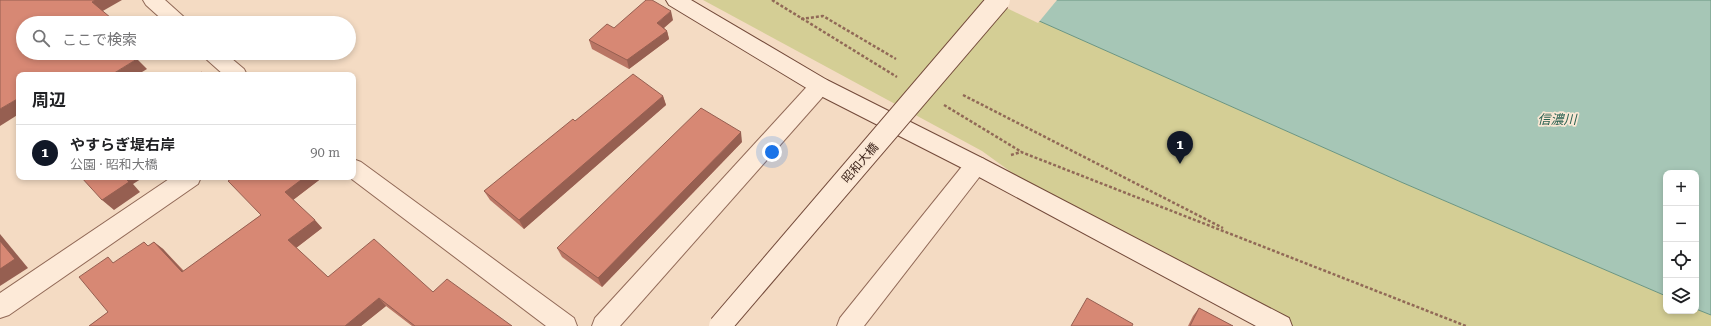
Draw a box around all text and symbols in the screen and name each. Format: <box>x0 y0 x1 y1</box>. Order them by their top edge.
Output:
search box <box>16 16 356 60</box>
icon: search <box>30 27 52 49</box>
text: ここで検索 <box>62 31 137 49</box>
text: 周辺 <box>32 90 66 110</box>
water label: 信濃川 <box>1537 112 1578 127</box>
pin: 1 <box>1167 131 1193 164</box>
text: やすらぎ堤右岸 <box>70 136 175 154</box>
street label: 昭和大橋 <box>839 140 881 186</box>
your location <box>762 142 782 162</box>
text: 1 <box>41 145 49 160</box>
text: 90 m <box>310 145 340 160</box>
text: 公園 · 昭和大橋 <box>70 157 158 172</box>
map controls <box>1663 170 1699 314</box>
button: + <box>1663 170 1699 206</box>
button: − <box>1663 206 1699 242</box>
button: locate <box>1663 242 1699 278</box>
button: layers <box>1663 278 1699 314</box>

